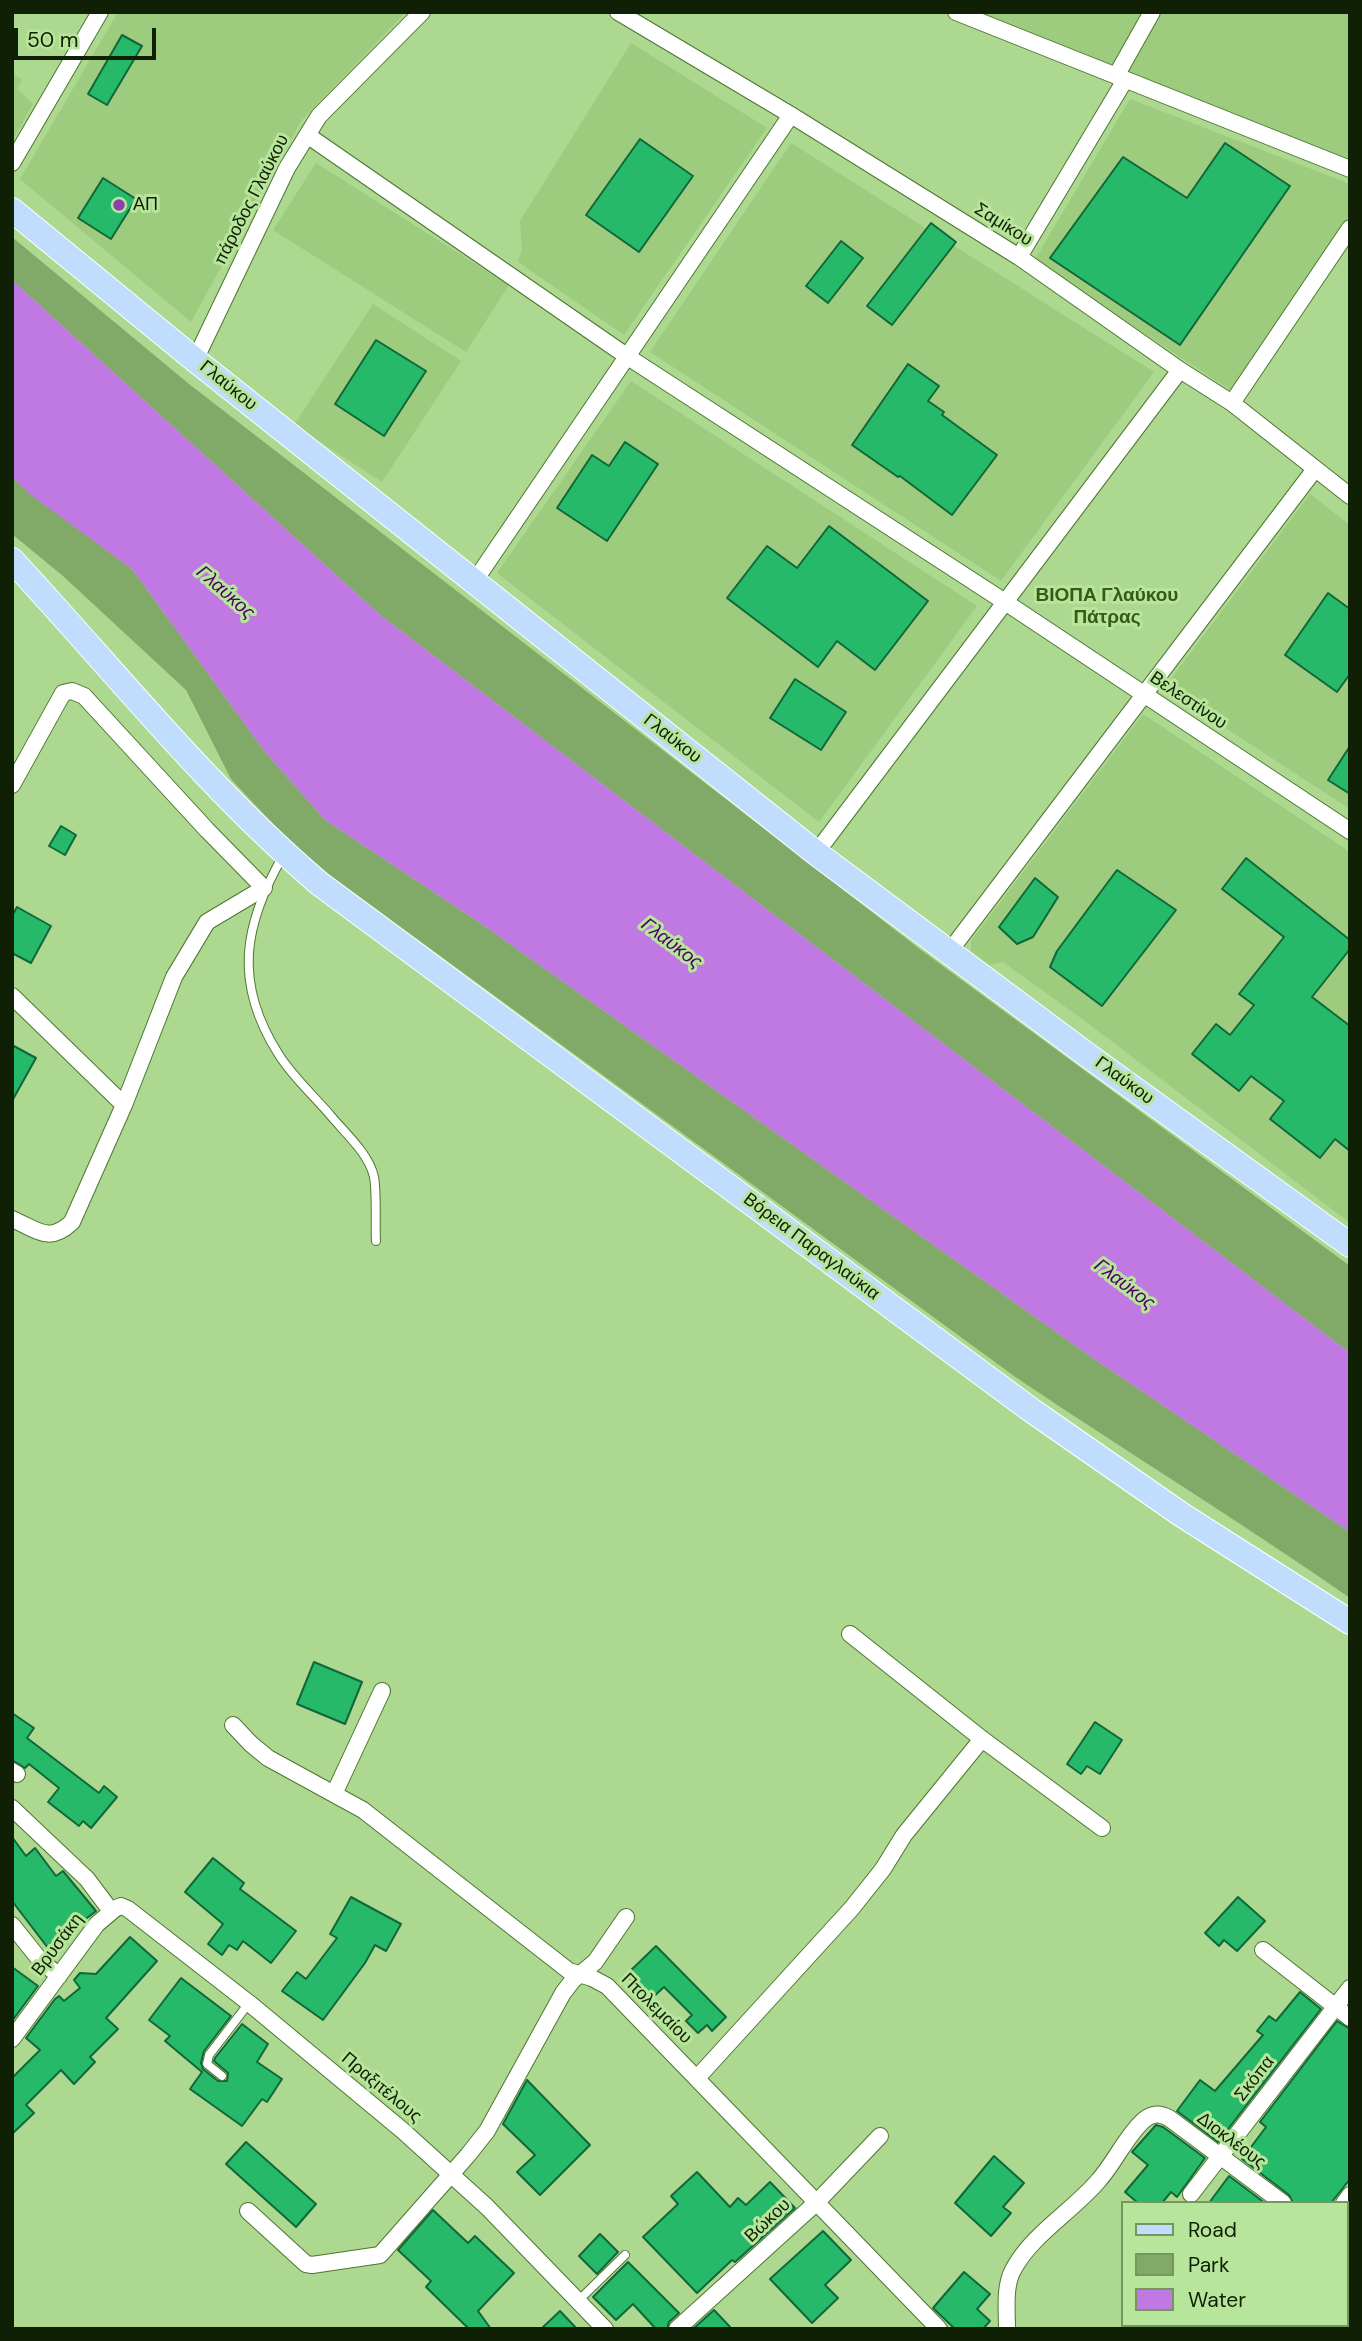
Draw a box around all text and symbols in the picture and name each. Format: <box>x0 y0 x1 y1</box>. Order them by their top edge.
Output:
scale bar <box>18 14 159 58</box>
text: 50 m <box>27 26 78 54</box>
street label: πάροδος Γλαύκου <box>210 131 294 269</box>
place label: ΑΠ <box>133 194 158 216</box>
marker: ΑΠ <box>111 197 127 213</box>
street label: Σαμίκου <box>970 199 1036 251</box>
street label: Γλαύκου <box>195 356 261 416</box>
water label: Γλαύκος <box>191 561 259 625</box>
district label: ΒΙΟΠΑ Γλαύκου Πάτρας <box>1036 585 1178 629</box>
street label: Βελεστίνου <box>1145 667 1231 735</box>
street label: Γλαύκου <box>639 710 705 768</box>
water label: Γλαύκος <box>636 914 706 974</box>
street label: Γλαύκου <box>1090 1052 1158 1110</box>
street label: Βόρεια Παραγλαύκια <box>739 1189 883 1305</box>
water label: Γλαύκος <box>1089 1255 1159 1315</box>
street label: Βρυσάκη <box>28 1910 88 1980</box>
street label: Πτολεμαίου <box>616 1969 696 2049</box>
street label: Πραξιτέλους <box>336 2048 426 2128</box>
street label: Σκόπα <box>1230 2052 1280 2106</box>
street label: Διοκλέους <box>1192 2108 1270 2174</box>
street label: Βώκου <box>741 2194 795 2248</box>
legend <box>1120 2201 1348 2327</box>
text: Road <box>1188 2216 1237 2244</box>
text: Park <box>1188 2251 1229 2279</box>
text: Water <box>1188 2286 1246 2314</box>

